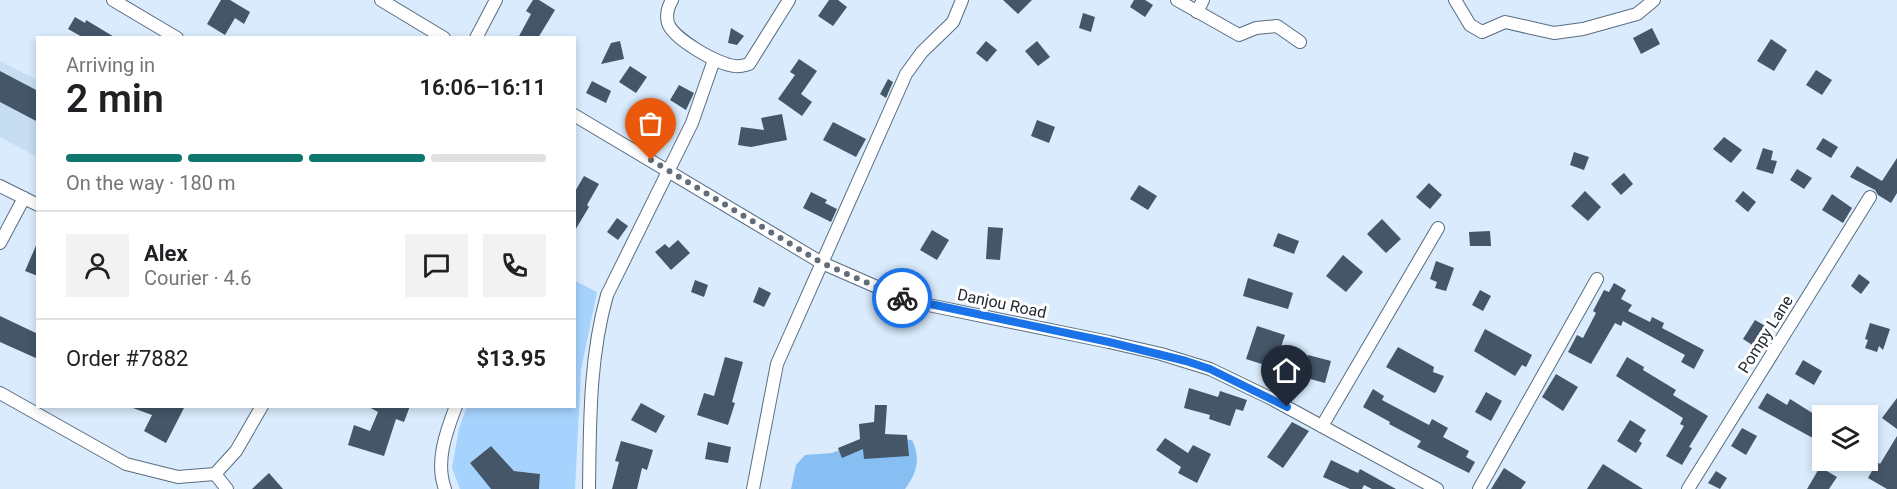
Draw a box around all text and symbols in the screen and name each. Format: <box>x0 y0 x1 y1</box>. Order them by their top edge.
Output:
text: Arriving in <box>66 53 155 77</box>
text: 16:06–16:11 <box>419 75 546 100</box>
text: 2 min <box>66 76 164 122</box>
pin <box>625 98 676 160</box>
icon: bag <box>634 107 667 140</box>
text: On the way · 180 m <box>66 171 235 195</box>
button: person <box>66 234 129 297</box>
button: chat <box>405 234 468 297</box>
button: phone <box>483 234 546 297</box>
text: Alex <box>144 241 188 266</box>
text: Courier · 4.6 <box>144 266 251 290</box>
courier <box>872 268 932 328</box>
icon: bike <box>886 282 919 315</box>
street label: Danjou Road <box>956 285 1048 322</box>
street label: Pompy Lane <box>1734 292 1797 377</box>
pin <box>1261 345 1312 407</box>
text: Order #7882 <box>66 346 188 371</box>
text: $13.95 <box>477 346 546 371</box>
icon: home <box>1270 354 1303 387</box>
map controls <box>1812 405 1878 471</box>
button: layers <box>1812 405 1878 471</box>

